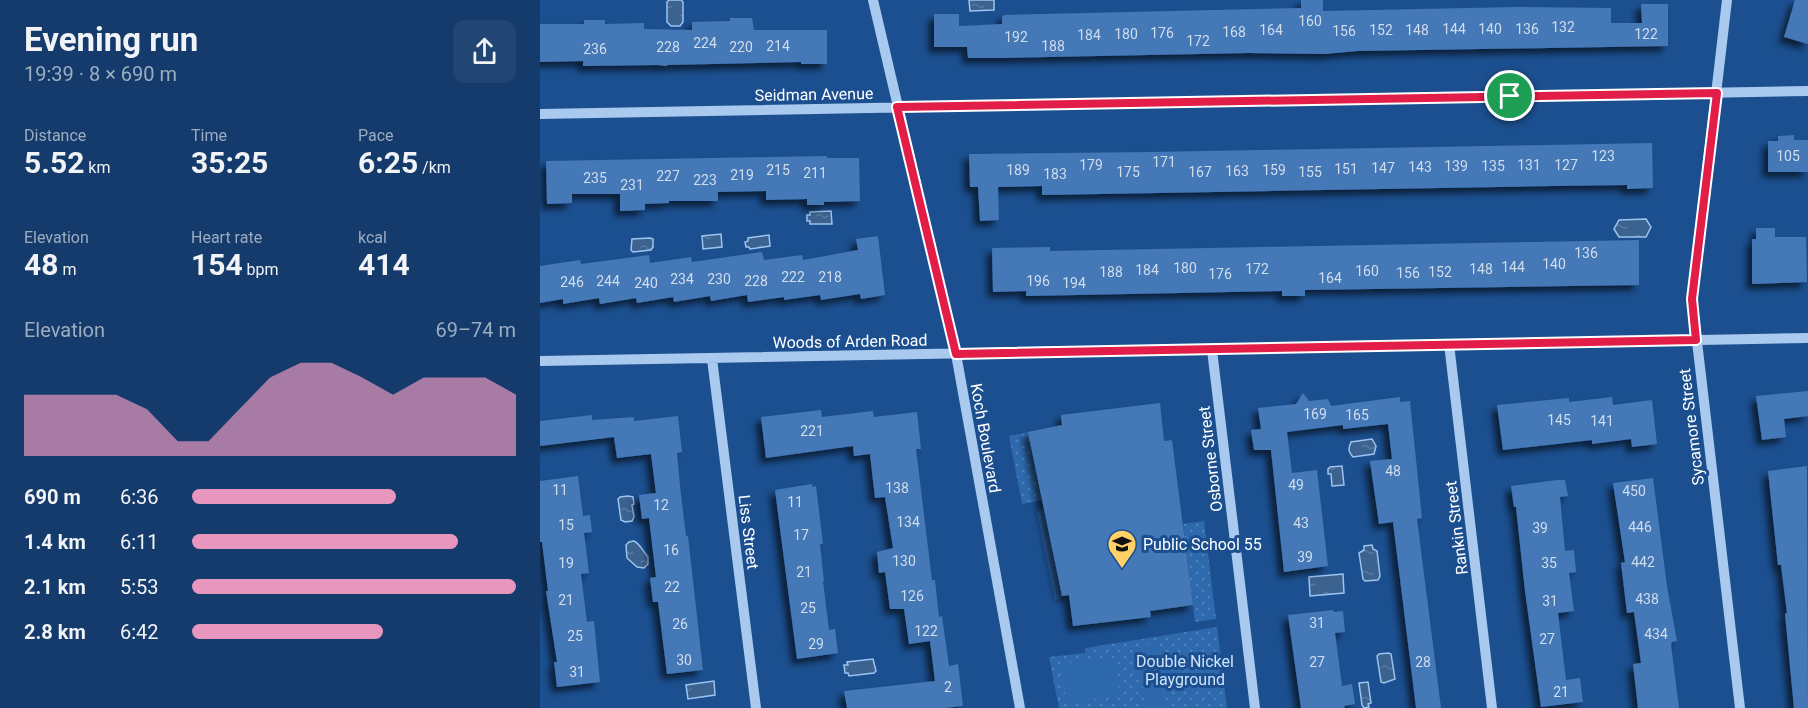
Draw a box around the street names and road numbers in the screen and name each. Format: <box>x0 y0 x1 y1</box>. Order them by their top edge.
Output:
street label: Seidman Avenue <box>754 84 874 105</box>
street label: Woods of Arden Road <box>772 331 928 352</box>
street label: Sycamore Street <box>1675 368 1708 486</box>
street label: Koch Boulevard <box>967 382 1004 494</box>
street label: Osborne Street <box>1195 405 1226 513</box>
street label: Rankin Street <box>1441 480 1472 576</box>
street label: Liss Street <box>734 494 763 571</box>

